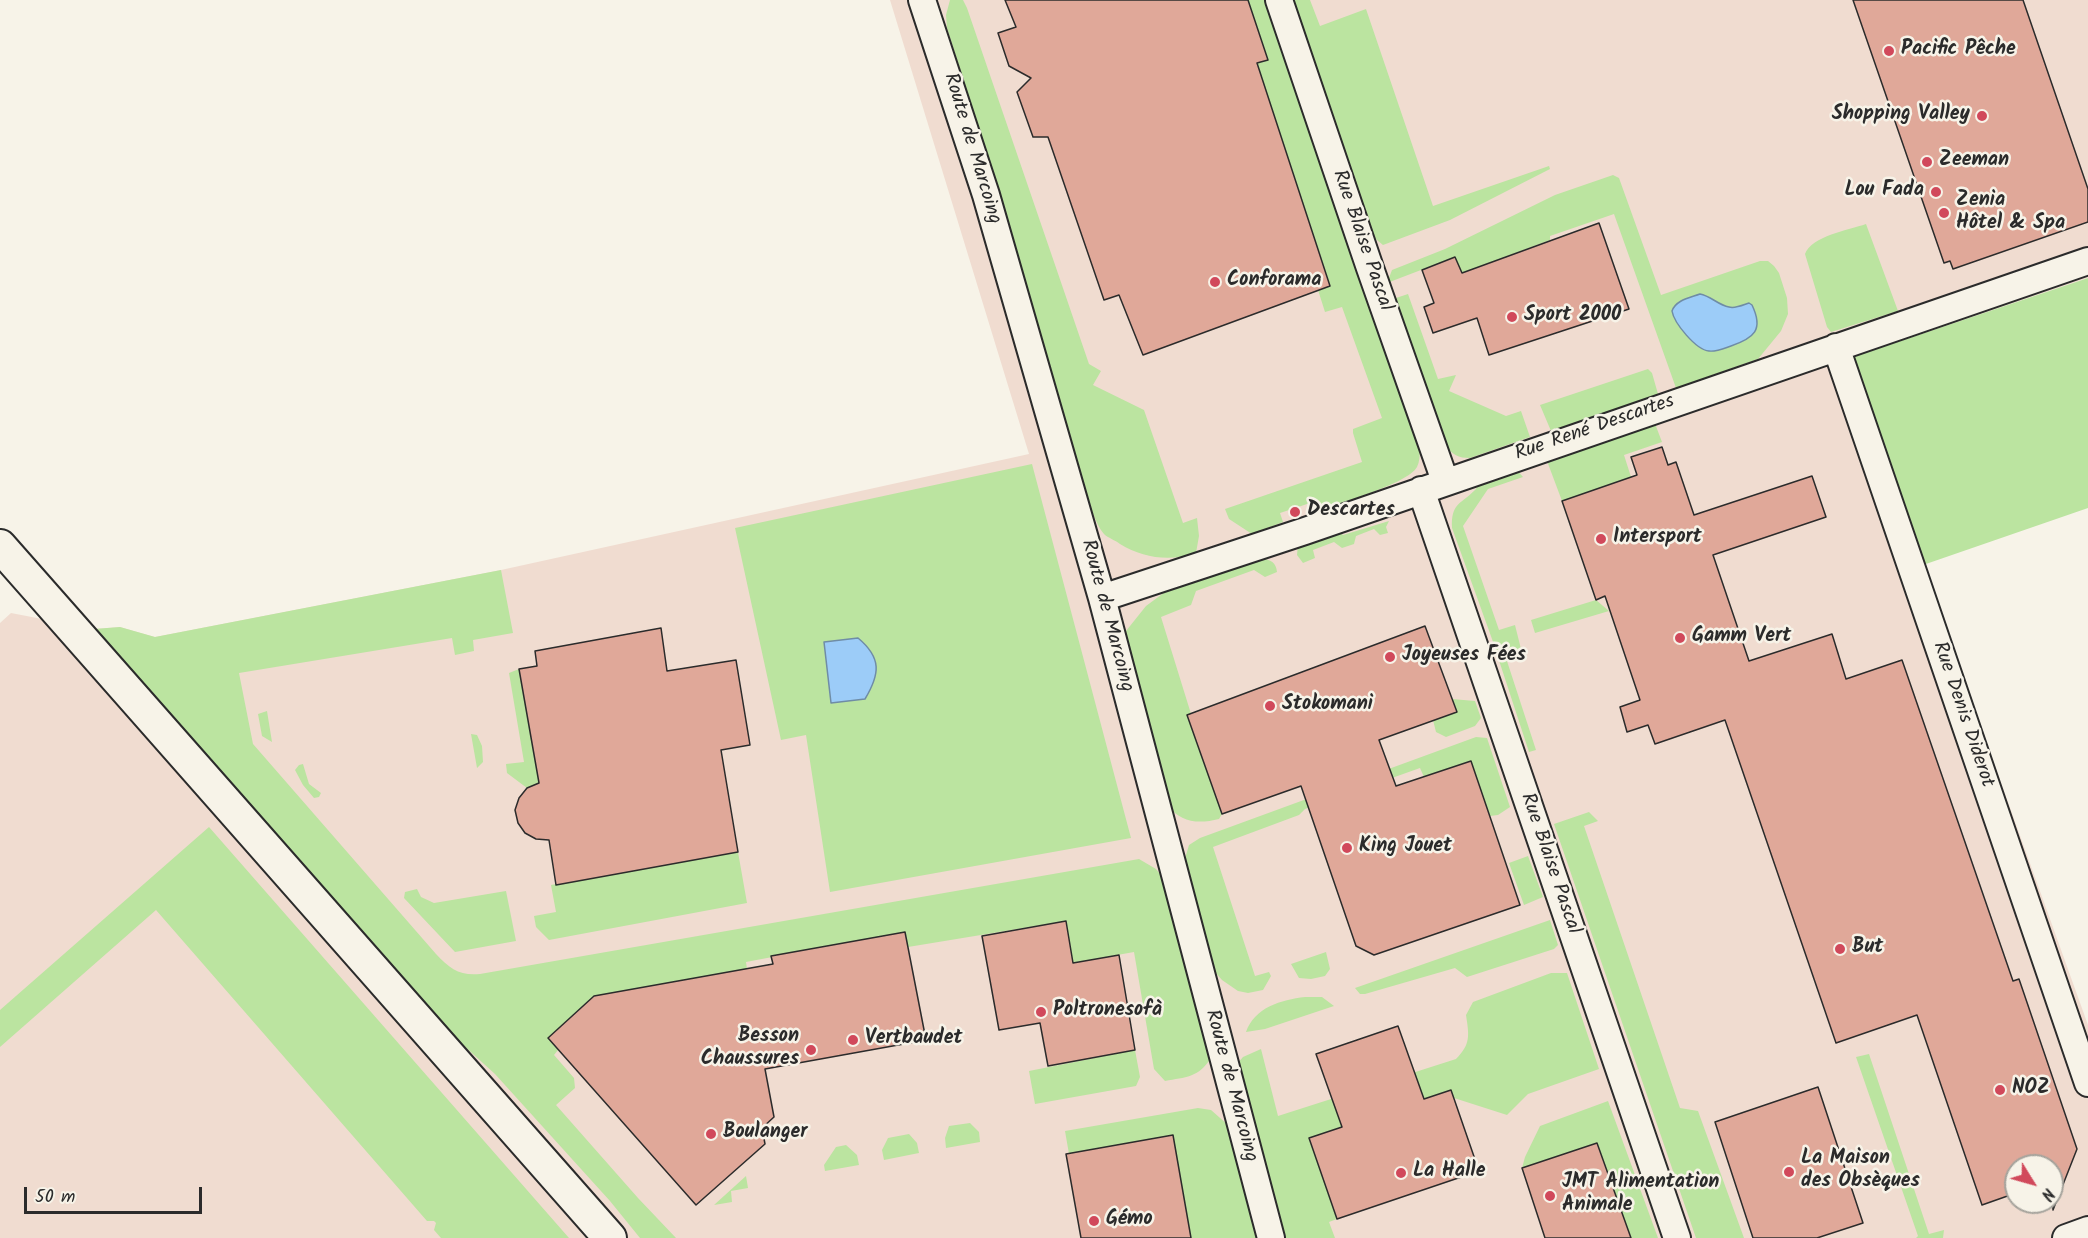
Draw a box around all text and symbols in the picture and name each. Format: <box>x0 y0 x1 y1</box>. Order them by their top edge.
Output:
place label: Pacific Pêche <box>1901 39 2016 63</box>
marker: Pacific Pêche <box>1882 44 1896 58</box>
street label: Route de Marcoing <box>937 71 1005 227</box>
place label: Shopping Valley <box>1832 104 1970 128</box>
marker: Shopping Valley <box>1975 109 1989 123</box>
place label: Zeeman <box>1939 150 2009 174</box>
marker: Zeeman <box>1920 155 1934 169</box>
street label: Rue Blaise Pascal <box>1326 167 1396 315</box>
place label: Lou Fada <box>1845 180 1924 204</box>
marker: Lou Fada <box>1929 185 1943 199</box>
place label: Zenia Hôtel & Spa <box>1956 190 2065 237</box>
marker: Zenia Hôtel & Spa <box>1937 206 1951 220</box>
place label: Conforama <box>1227 270 1321 294</box>
marker: Conforama <box>1208 275 1222 289</box>
place label: Sport 2000 <box>1524 305 1621 329</box>
marker: Sport 2000 <box>1505 310 1519 324</box>
street label: Rue René Descartes <box>1512 390 1678 468</box>
place label: Descartes <box>1307 500 1395 524</box>
marker: Descartes <box>1288 505 1302 519</box>
place label: Intersport <box>1613 527 1702 551</box>
marker: Intersport <box>1594 532 1608 546</box>
street label: Route de Marcoing <box>1074 537 1138 695</box>
place label: Gamm Vert <box>1692 626 1791 650</box>
marker: Gamm Vert <box>1673 631 1687 645</box>
street label: Rue Denis Diderot <box>1926 639 1998 791</box>
place label: Joyeuses Fées <box>1402 645 1526 669</box>
marker: Joyeuses Fées <box>1383 650 1397 664</box>
place label: Stokomani <box>1282 694 1373 718</box>
marker: Stokomani <box>1263 699 1277 713</box>
street label: Rue Blaise Pascal <box>1514 790 1584 938</box>
place label: King Jouet <box>1359 836 1452 860</box>
marker: King Jouet <box>1340 841 1354 855</box>
place label: But <box>1852 937 1883 961</box>
marker: But <box>1833 942 1847 956</box>
place label: Poltronesofà <box>1053 1000 1162 1024</box>
marker: Poltronesofà <box>1034 1005 1048 1019</box>
street label: Route de Marcoing <box>1198 1007 1262 1165</box>
place label: Besson Chaussures <box>701 1026 799 1073</box>
place label: Vertbaudet <box>865 1028 962 1052</box>
marker: Vertbaudet <box>846 1033 860 1047</box>
marker: Besson Chaussures <box>804 1043 818 1057</box>
place label: NOZ <box>2012 1078 2050 1102</box>
marker: NOZ <box>1993 1083 2007 1097</box>
place label: Boulanger <box>723 1122 808 1146</box>
marker: Boulanger <box>704 1127 718 1141</box>
place label: La Maison des Obsèques <box>1801 1148 1920 1195</box>
north arrow <box>2004 1154 2064 1214</box>
place label: La Halle <box>1413 1161 1485 1185</box>
marker: La Maison des Obsèques <box>1782 1165 1796 1179</box>
marker: La Halle <box>1394 1166 1408 1180</box>
place label: JMT Alimentation Animale <box>1562 1172 1719 1219</box>
scale bar <box>27 1175 206 1213</box>
text: N <box>2034 1182 2060 1205</box>
text: 50 m <box>35 1183 75 1212</box>
marker: JMT Alimentation Animale <box>1543 1189 1557 1203</box>
place label: Gémo <box>1106 1209 1153 1233</box>
marker: Gémo <box>1087 1214 1101 1228</box>

